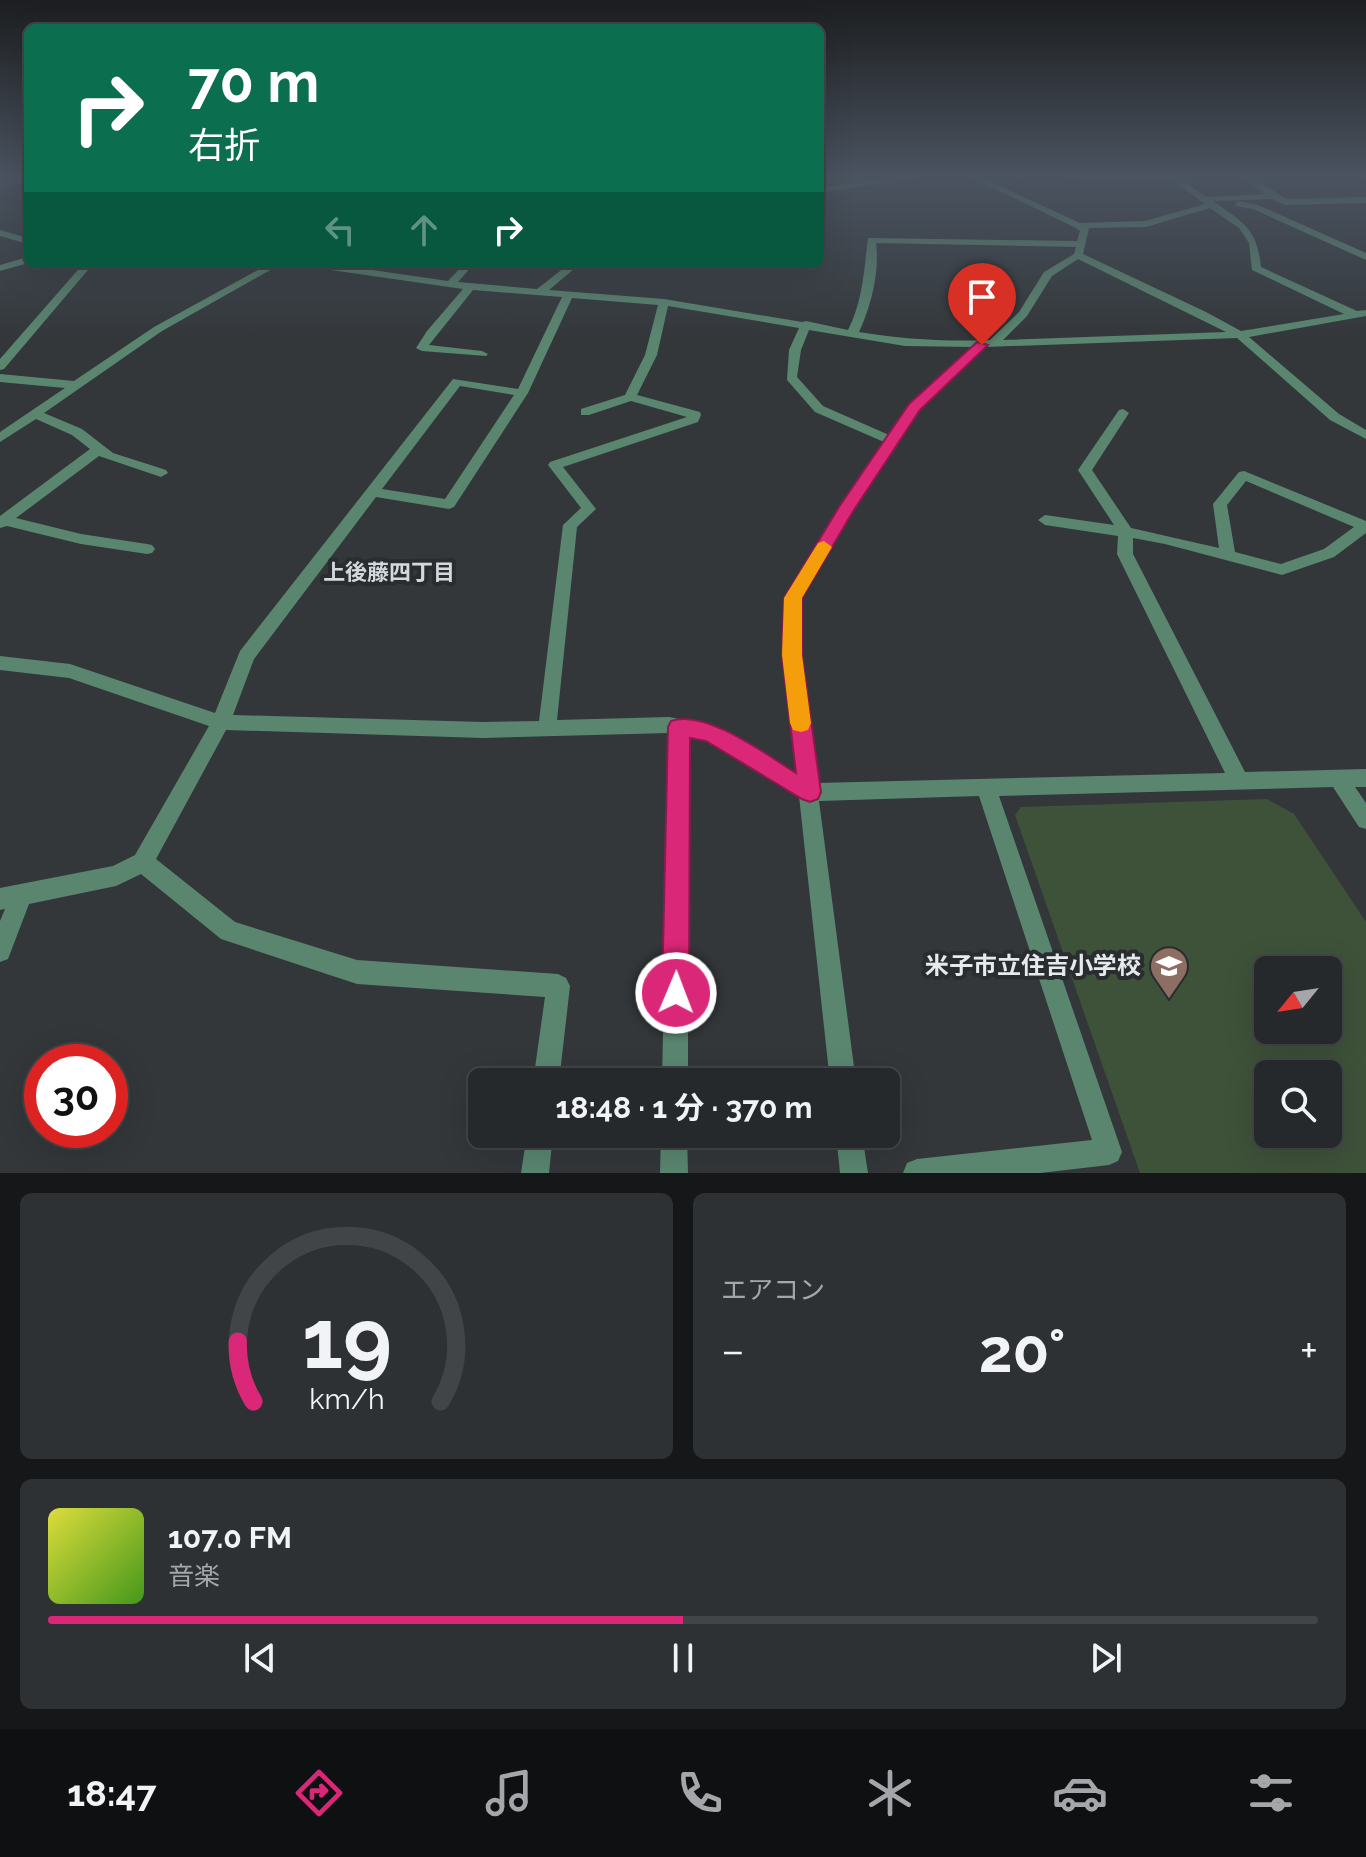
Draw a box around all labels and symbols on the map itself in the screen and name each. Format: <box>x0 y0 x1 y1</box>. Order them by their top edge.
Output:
pin <box>948 263 1016 345</box>
district label: 上後藤四丁目 <box>323 559 455 585</box>
school or university icon: 米子市立住吉小学校 <box>1148 945 1190 1000</box>
position arrow <box>634 951 718 1035</box>
place label: 米子市立住吉小学校 <box>925 951 1141 980</box>
north arrow <box>1254 956 1342 1044</box>
speed limit sign: 30 <box>24 1044 128 1148</box>

